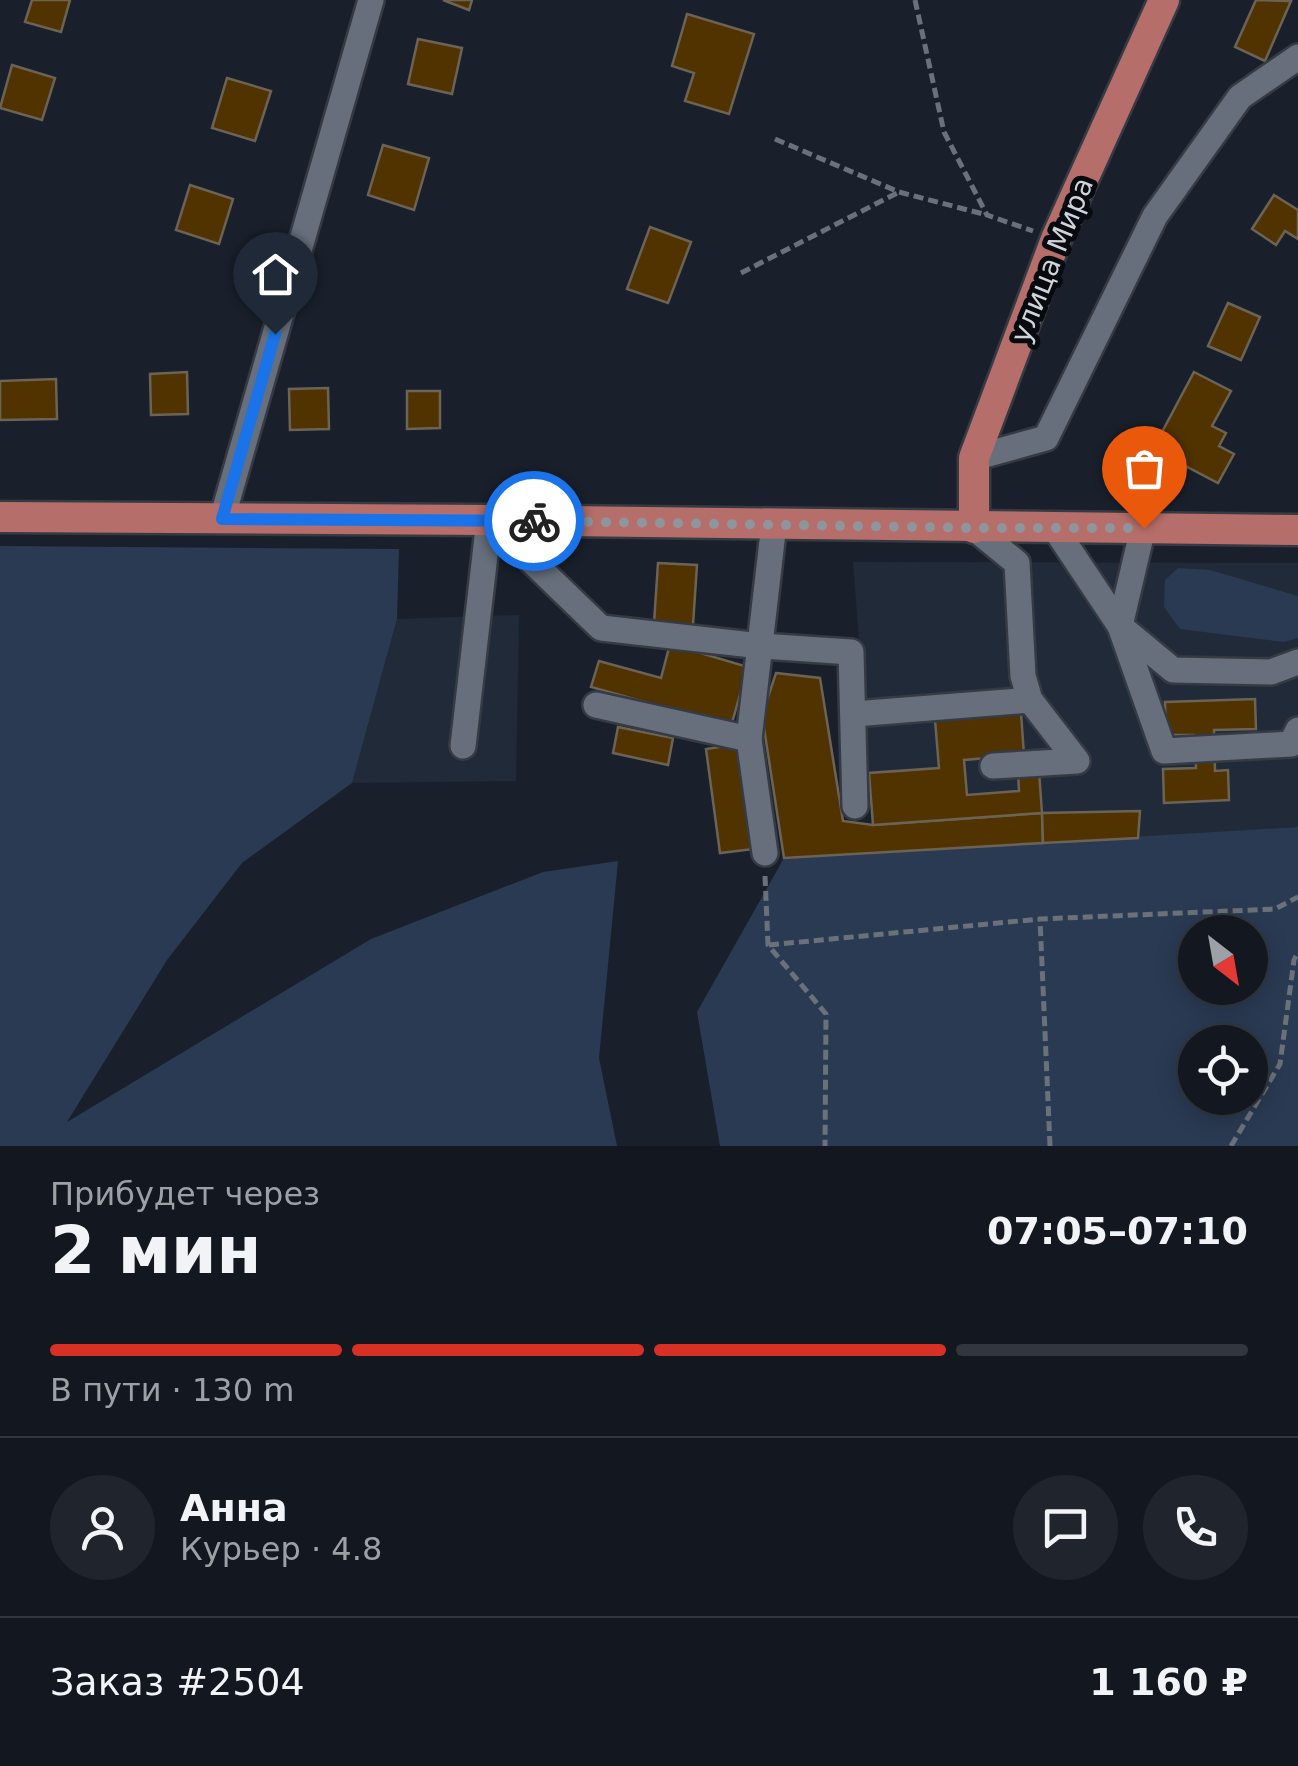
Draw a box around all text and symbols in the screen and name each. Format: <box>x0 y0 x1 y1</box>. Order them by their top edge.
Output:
street label: улица Мира <box>1004 173 1100 347</box>
pin <box>233 232 318 335</box>
icon: home <box>248 247 303 302</box>
pin <box>1102 426 1187 529</box>
icon: bag <box>1117 441 1172 496</box>
courier <box>484 471 584 571</box>
icon: bike <box>507 494 562 549</box>
north arrow <box>1178 915 1268 1005</box>
map controls <box>1178 915 1268 1115</box>
button: locate <box>1178 1025 1268 1115</box>
text: Прибудет через <box>50 1175 320 1213</box>
text: 07:05–07:10 <box>987 1209 1248 1253</box>
text: 2 мин <box>50 1213 261 1288</box>
text: В пути · 130 m <box>50 1371 294 1409</box>
button: person <box>50 1475 155 1580</box>
button: chat <box>1013 1475 1118 1580</box>
button: phone <box>1143 1475 1248 1580</box>
text: Анна <box>180 1486 288 1530</box>
text: Курьер · 4.8 <box>180 1530 382 1568</box>
text: Заказ #2504 <box>50 1660 305 1704</box>
text: 1 160 ₽ <box>1089 1660 1248 1704</box>

